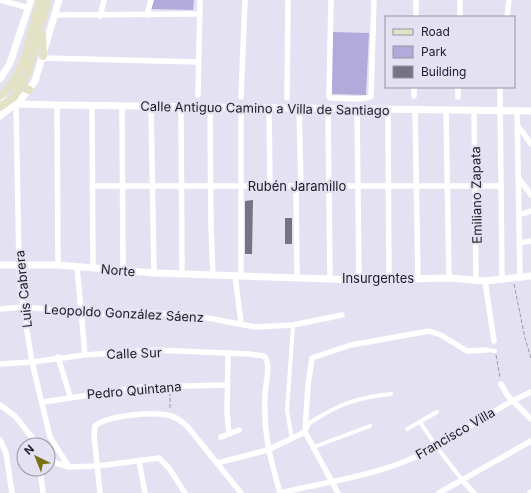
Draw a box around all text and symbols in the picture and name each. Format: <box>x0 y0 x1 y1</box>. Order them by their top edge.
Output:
legend <box>385 16 515 88</box>
text: Road <box>421 24 450 39</box>
text: Park <box>421 44 447 59</box>
text: Building <box>421 64 466 79</box>
street label: Calle Antiguo Camino a Villa de Santiago <box>140 98 390 118</box>
street label: Emiliano Zapata <box>467 146 485 244</box>
street label: Rubén Jaramillo <box>248 178 346 194</box>
street label: Luis Cabrera <box>11 249 35 329</box>
street label: Norte <box>100 261 136 279</box>
street label: Insurgentes <box>342 270 414 286</box>
street label: Leopoldo González Sáenz <box>44 301 204 325</box>
street label: Calle Sur <box>106 344 162 362</box>
street label: Pedro Quintana <box>86 378 182 402</box>
street label: Francisco Villa <box>412 404 498 462</box>
north arrow <box>16 437 56 477</box>
text: N <box>21 442 37 458</box>

